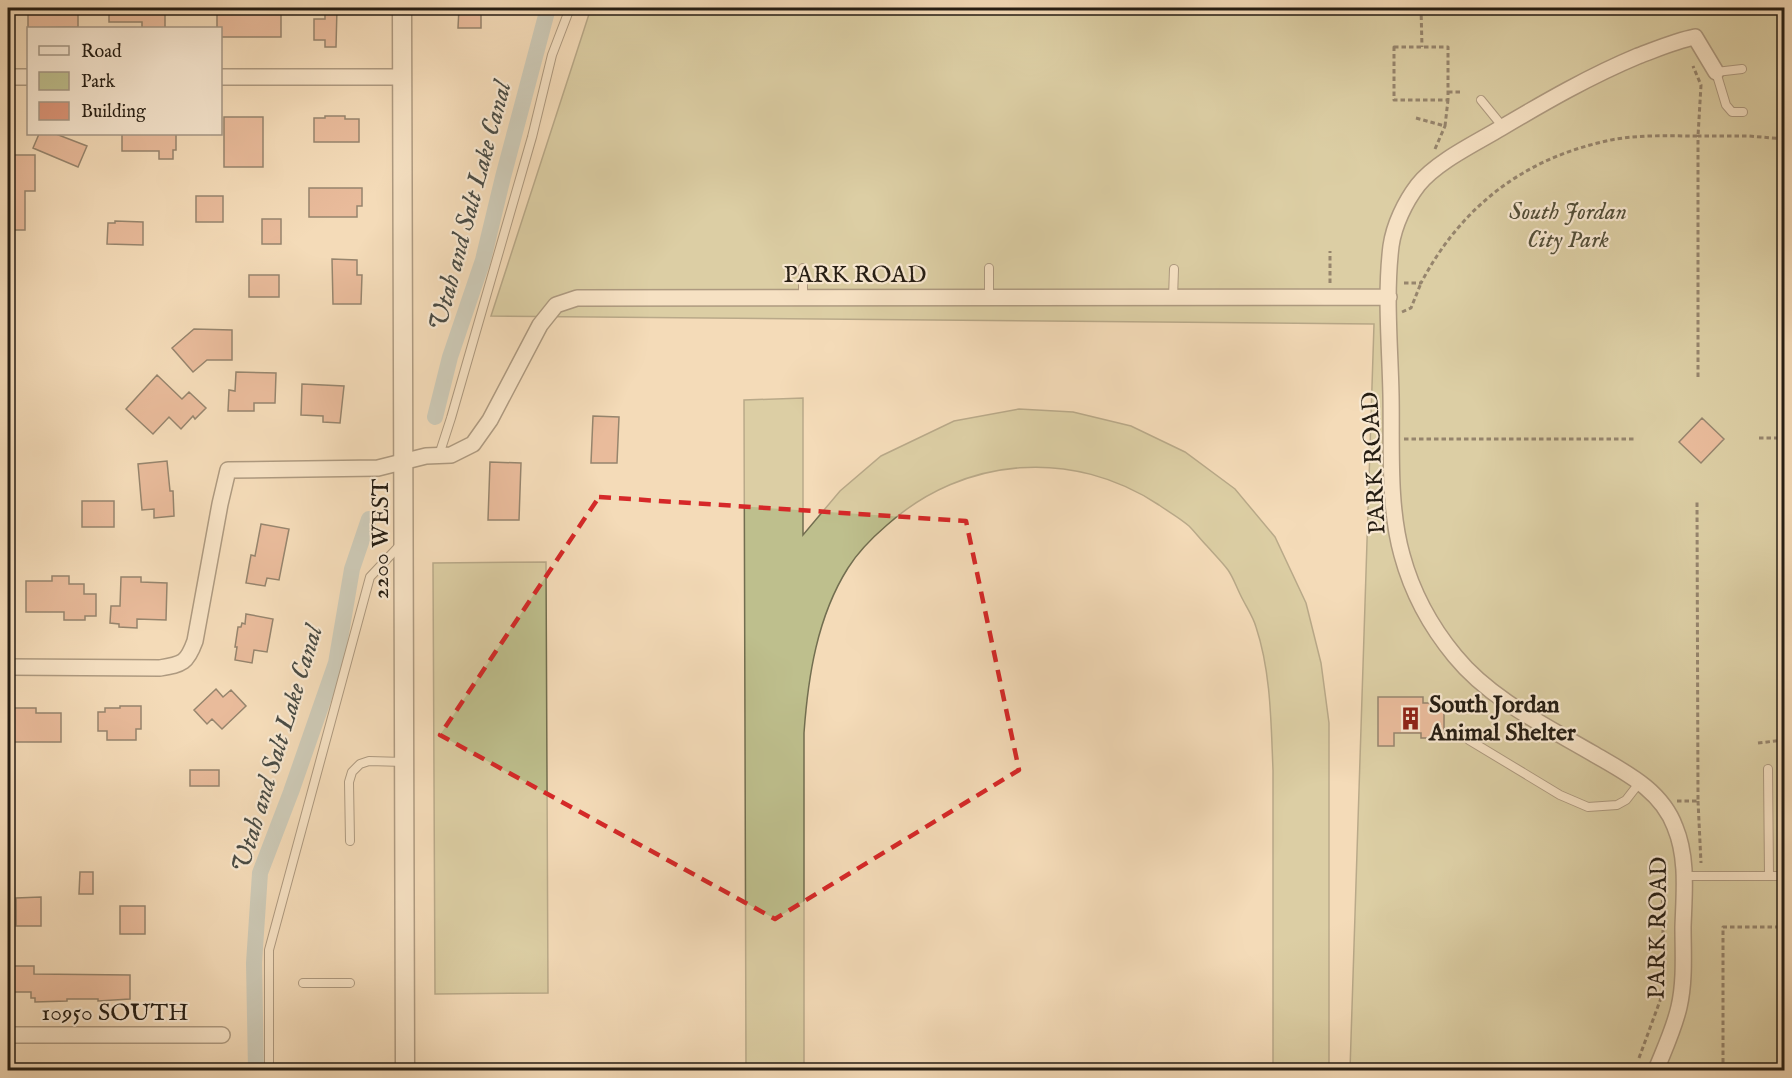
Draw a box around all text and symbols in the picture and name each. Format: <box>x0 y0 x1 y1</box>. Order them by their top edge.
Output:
legend <box>27 27 222 135</box>
text: Road <box>81 41 122 64</box>
text: Park <box>81 71 116 94</box>
water label: Utah and Salt Lake Canal <box>421 76 520 335</box>
text: Building <box>81 101 146 124</box>
park label: South Jordan City Park <box>1509 197 1627 256</box>
street label: PARK ROAD <box>784 260 926 291</box>
street label: PARK ROAD <box>1355 391 1394 535</box>
street label: 2200 WEST <box>366 478 397 599</box>
water label: Utah and Salt Lake Canal <box>224 620 331 877</box>
place label: South Jordan Animal Shelter <box>1428 690 1576 749</box>
building icon: South Jordan Animal Shelter <box>1398 705 1424 731</box>
street label: PARK ROAD <box>1642 856 1675 1000</box>
street label: 10950 SOUTH <box>41 998 189 1029</box>

